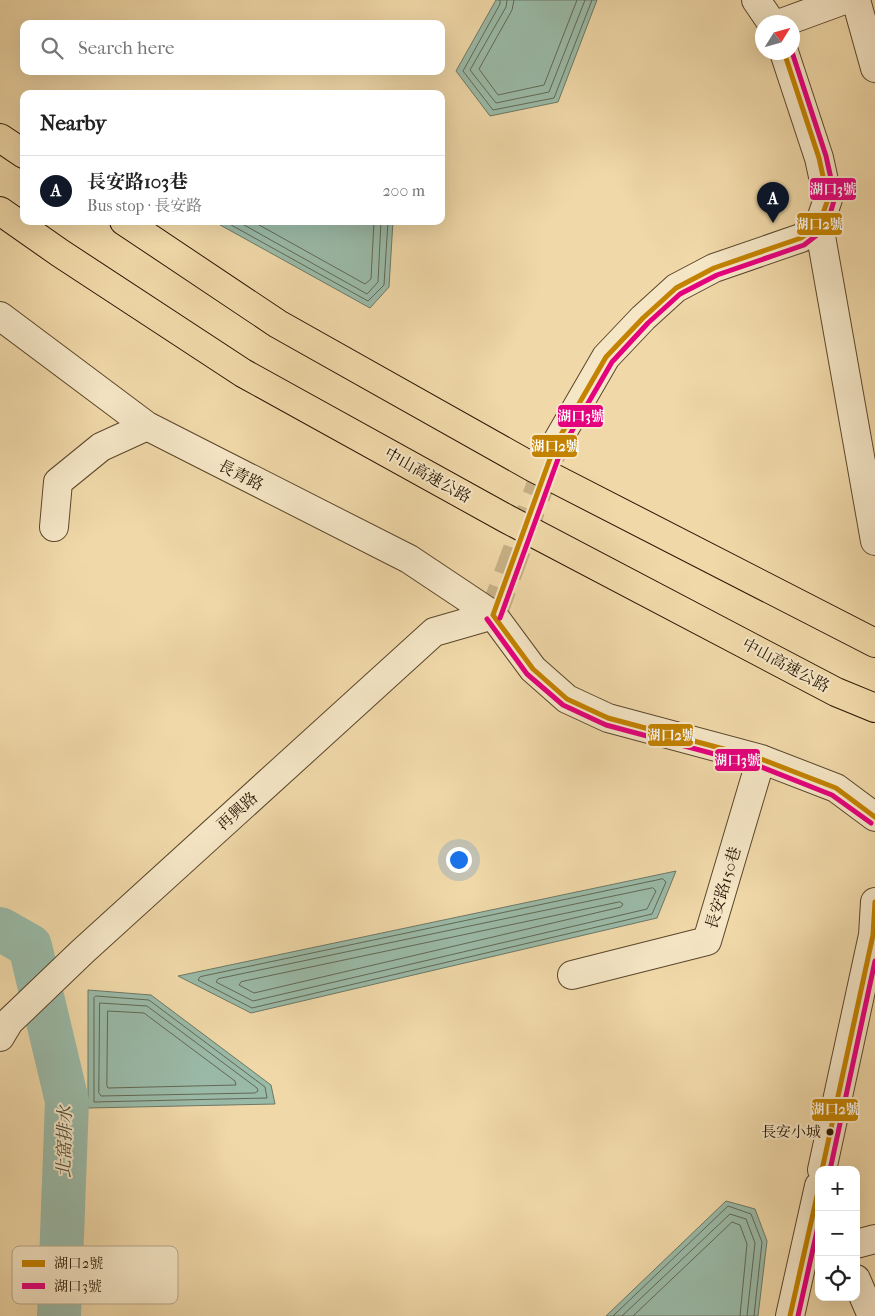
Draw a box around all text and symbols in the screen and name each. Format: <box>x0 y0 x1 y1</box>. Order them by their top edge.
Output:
north arrow <box>755 15 800 60</box>
search box <box>20 20 445 75</box>
icon: search <box>38 34 66 62</box>
text: Search here <box>78 37 174 59</box>
text: Nearby <box>40 111 106 135</box>
text: 長安路103巷 <box>87 171 188 193</box>
line badge: 湖口3號 <box>809 177 857 201</box>
text: A <box>51 181 61 200</box>
text: 200 m <box>382 181 425 200</box>
text: 湖口3號 <box>809 181 857 198</box>
pin: A <box>757 182 789 223</box>
text: Bus stop · 長安路 <box>87 196 202 215</box>
line badge: 湖口2號 <box>796 212 843 236</box>
text: 湖口2號 <box>794 216 844 233</box>
line badge: 湖口3號 <box>557 404 604 428</box>
text: 湖口3號 <box>557 408 605 425</box>
line badge: 湖口2號 <box>531 434 578 458</box>
text: 湖口2號 <box>530 438 580 455</box>
street label: 中山高速公路 <box>381 443 475 507</box>
street label: 長青路 <box>215 456 267 494</box>
street label: 中山高速公路 <box>739 634 833 696</box>
line badge: 湖口2號 <box>647 723 694 747</box>
text: 湖口2號 <box>646 727 696 744</box>
line badge: 湖口3號 <box>714 748 761 772</box>
text: 湖口3號 <box>713 752 761 769</box>
street label: 再興路 <box>213 788 261 834</box>
street label: 長安路150巷 <box>701 844 745 932</box>
your location <box>446 847 472 873</box>
line badge: 湖口2號 <box>811 1098 859 1122</box>
text: 湖口2號 <box>810 1101 860 1118</box>
water label: 北窩排水 <box>54 1104 76 1178</box>
place label: 長安小城 <box>761 1123 821 1141</box>
marker: 長安小城 <box>825 1127 835 1137</box>
map controls <box>815 1166 860 1301</box>
button: + <box>815 1166 860 1211</box>
button: − <box>815 1211 860 1256</box>
legend <box>12 1246 178 1304</box>
text: 湖口2號 <box>54 1255 103 1272</box>
button: locate <box>815 1256 860 1301</box>
text: 湖口3號 <box>54 1278 102 1295</box>

